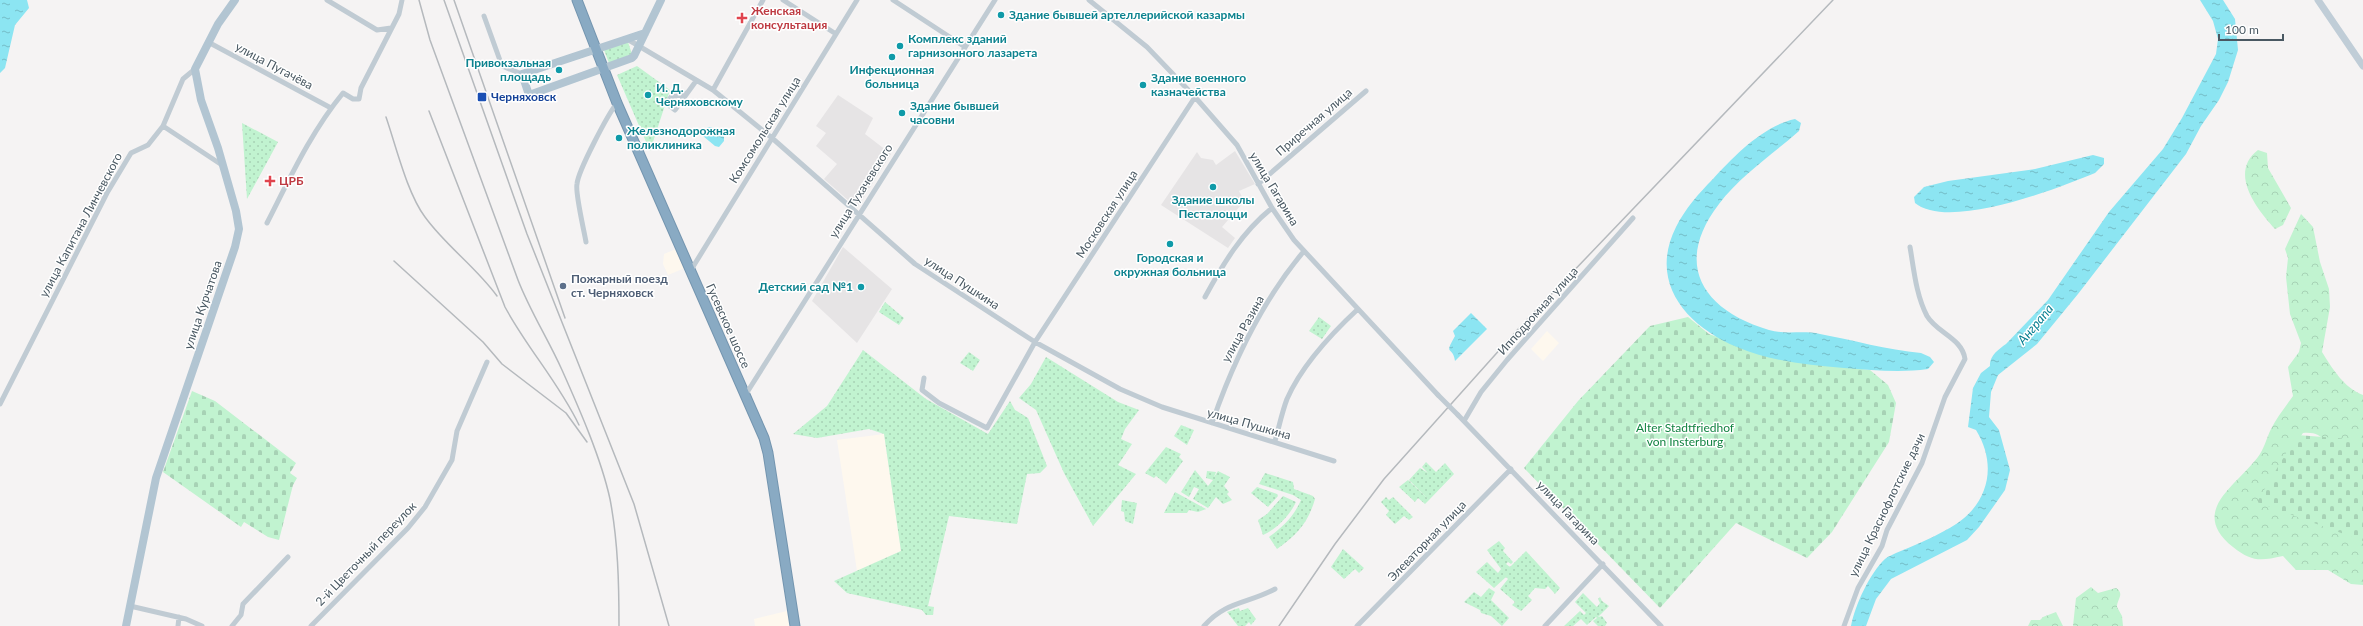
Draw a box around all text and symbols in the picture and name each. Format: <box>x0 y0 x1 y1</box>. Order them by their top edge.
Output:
place label: Женская консультация <box>751 3 827 32</box>
place label: Здание бывшей артеллерийской казармы <box>1009 7 1245 22</box>
marker: Здание бывшей артеллерийской казармы <box>996 10 1006 20</box>
marker: Женская консультация <box>736 12 748 24</box>
scale bar <box>2219 16 2283 42</box>
text: 100 m <box>2225 22 2259 37</box>
place label: Комплекс зданий гарнизонного лазарета <box>908 31 1037 60</box>
street label: улица Пугачёва <box>233 39 316 92</box>
marker: Комплекс зданий гарнизонного лазарета <box>895 41 905 51</box>
marker: Инфекционная больница <box>887 52 897 62</box>
place label: Привокзальная площадь <box>465 55 551 84</box>
place label: Инфекционная больница <box>850 62 934 91</box>
marker: Привокзальная площадь <box>554 65 564 75</box>
place label: Здание военного казначейства <box>1151 70 1246 99</box>
street label: Комсомольская улица <box>726 74 803 186</box>
place label: И. Д. Черняховскому <box>656 80 744 109</box>
marker: Здание военного казначейства <box>1138 80 1148 90</box>
street label: Приречная улица <box>1272 84 1355 159</box>
place label: Черняховск <box>491 89 557 104</box>
marker: И. Д. Черняховскому <box>643 90 653 100</box>
marker: Черняховск <box>476 91 488 103</box>
place label: Здание бывшей часовни <box>910 98 999 127</box>
marker: Здание бывшей часовни <box>897 108 907 118</box>
place label: Железнодорожная поликлиника <box>627 123 735 152</box>
marker: Железнодорожная поликлиника <box>614 133 624 143</box>
street label: улица Тухачевского <box>825 141 896 241</box>
street label: улица Гагарина <box>1246 149 1302 228</box>
street label: улица Капитана Линчевского <box>36 150 125 300</box>
street label: Московская улица <box>1073 167 1141 261</box>
place label: ЦРБ <box>279 173 304 188</box>
marker: ЦРБ <box>264 175 276 187</box>
marker: Здание школы Песталоцци <box>1208 182 1218 192</box>
place label: Здание школы Песталоцци <box>1172 192 1254 221</box>
marker: Городская и окружная больница <box>1165 239 1175 249</box>
place label: Городская и окружная больница <box>1114 250 1226 279</box>
street label: улица Пушкина <box>922 253 1003 312</box>
street label: улица Курчатова <box>180 259 225 351</box>
street label: Ипподромная улица <box>1494 264 1581 358</box>
place label: Пожарный поезд ст. Черняховск <box>571 271 668 300</box>
place label: Детский сад №1 <box>759 279 853 294</box>
marker: Пожарный поезд ст. Черняховск <box>558 281 568 291</box>
street label: Гусевское шоссе <box>703 281 754 371</box>
marker: Детский сад №1 <box>856 282 866 292</box>
street label: улица Разина <box>1218 293 1267 365</box>
water label: Анграпа <box>2013 300 2057 348</box>
street label: улица Пушкина <box>1206 404 1293 443</box>
park label: Alter Stadtfriedhof von Insterburg <box>1636 420 1735 449</box>
street label: улица Краснофлотские дачи <box>1845 430 1928 579</box>
street label: улица Гагарина <box>1534 477 1603 548</box>
street label: Элеваторная улица <box>1384 497 1469 584</box>
street label: 2-й Цветочный переулок <box>312 498 420 609</box>

